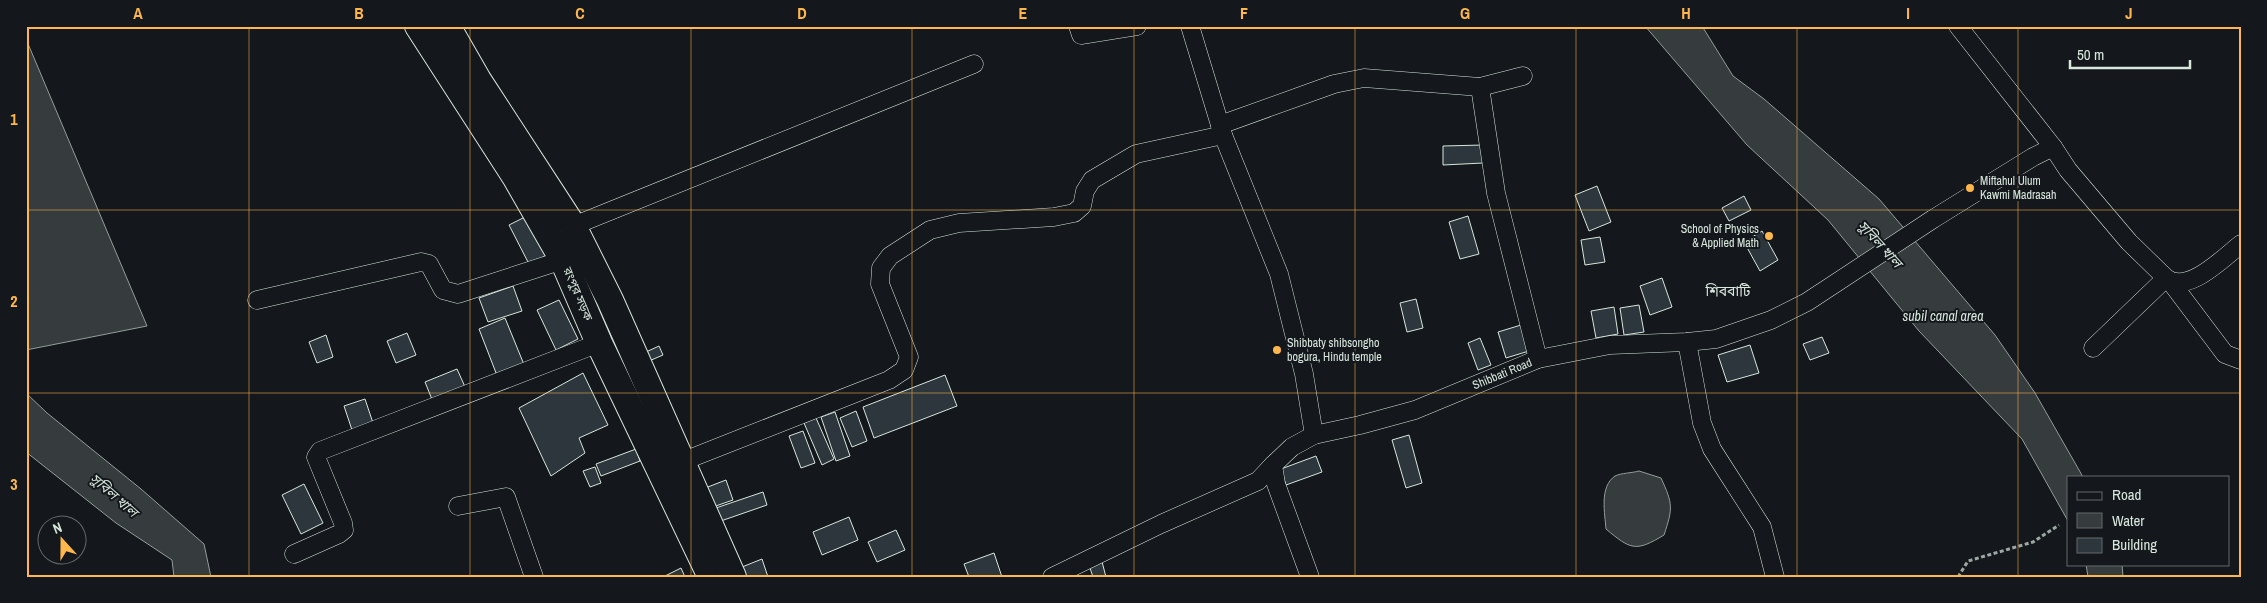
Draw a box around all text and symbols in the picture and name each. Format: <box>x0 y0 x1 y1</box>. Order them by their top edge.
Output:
text: A <box>133 2 143 24</box>
text: B <box>354 2 364 24</box>
text: C <box>575 2 585 24</box>
text: D <box>797 2 807 24</box>
text: E <box>1019 2 1028 24</box>
text: F <box>1240 2 1248 24</box>
text: G <box>1460 2 1470 24</box>
text: H <box>1681 2 1691 24</box>
text: I <box>1906 2 1910 24</box>
text: J <box>2125 2 2133 24</box>
scale bar <box>2070 38 2190 70</box>
text: 50 m <box>2077 44 2104 65</box>
text: 1 <box>10 108 18 130</box>
place label: Miftahul Ulum Kawmi Madrasah <box>1980 173 2057 203</box>
marker: Miftahul Ulum Kawmi Madrasah <box>1964 182 1976 194</box>
water label: সুবিল খাল <box>1854 217 1908 273</box>
place label: School of Physics & Applied Math <box>1681 221 1759 251</box>
marker: School of Physics & Applied Math <box>1763 230 1775 242</box>
street label: রংপুর সড়ক <box>559 264 597 323</box>
district label: শিববাটি <box>1704 282 1751 300</box>
text: 2 <box>10 290 18 312</box>
water label: subil canal area <box>1902 307 1984 325</box>
place label: Shibbaty shibsongho bogura, Hindu temple <box>1287 335 1382 365</box>
marker: Shibbaty shibsongho bogura, Hindu temple <box>1271 344 1283 356</box>
street label: Shibbati Road <box>1470 354 1534 393</box>
water label: সুবিল খাল <box>86 469 144 522</box>
text: 3 <box>10 473 18 495</box>
legend <box>2067 476 2230 566</box>
text: Road <box>2112 484 2141 505</box>
text: Water <box>2112 510 2144 531</box>
north arrow <box>38 516 88 566</box>
text: N <box>50 518 64 538</box>
text: Building <box>2112 534 2157 555</box>

